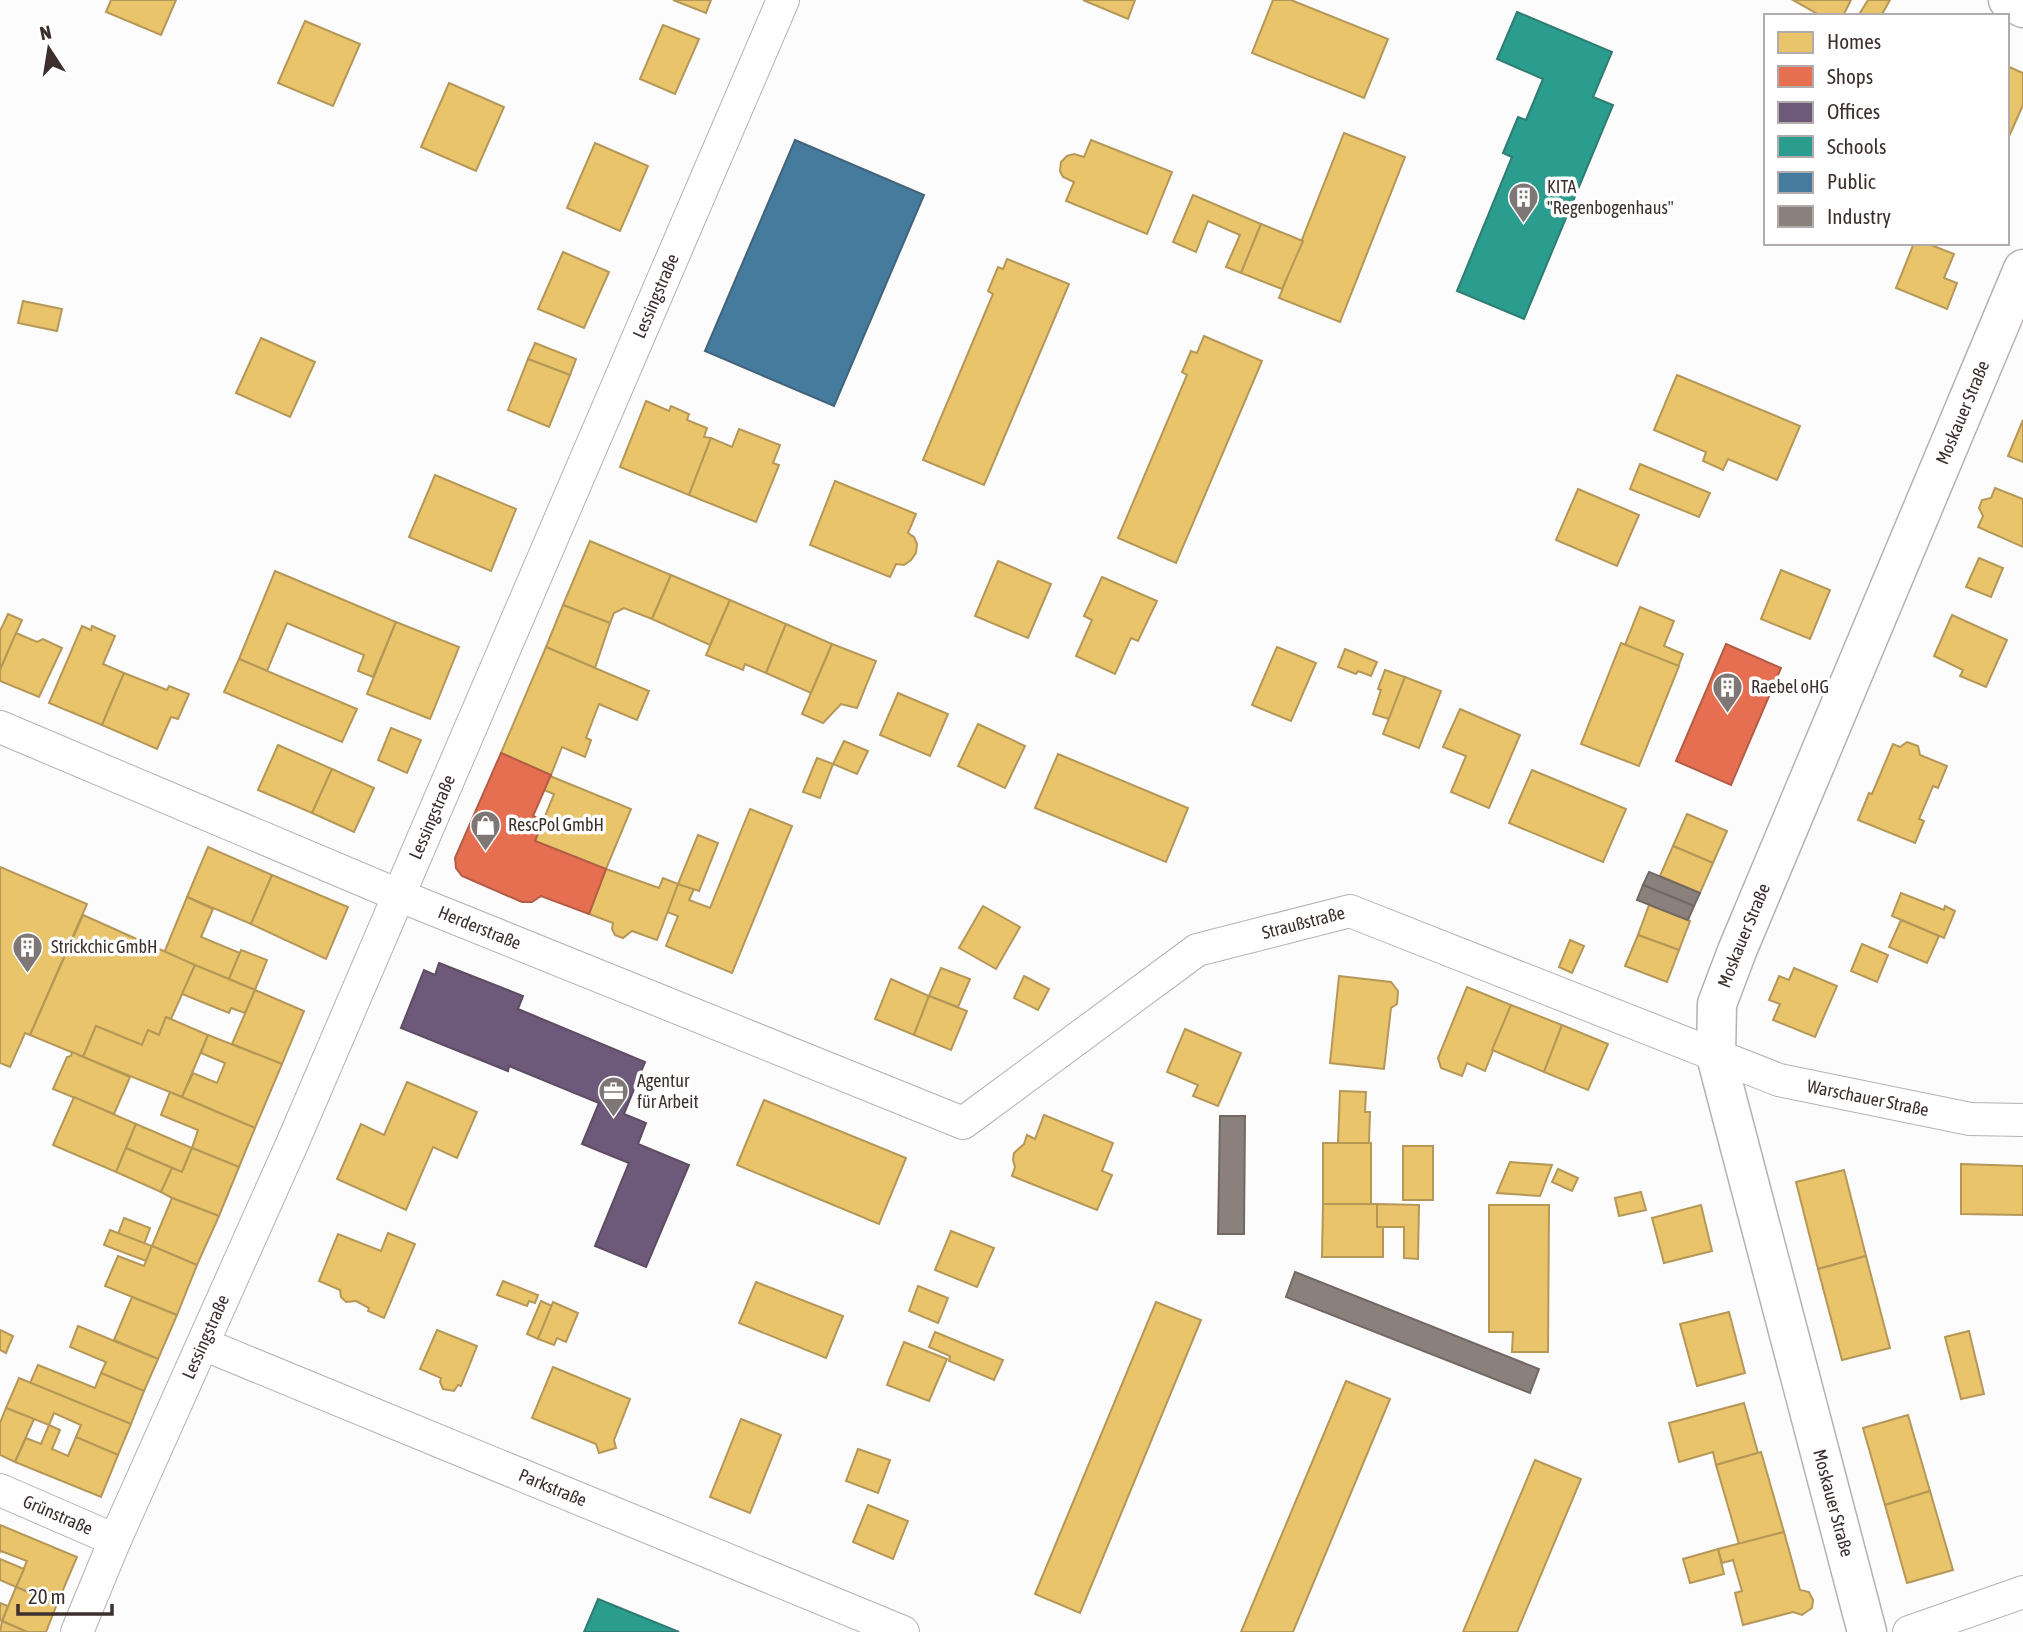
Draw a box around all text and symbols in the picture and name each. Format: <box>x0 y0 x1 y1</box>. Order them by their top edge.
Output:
north arrow <box>14 14 84 84</box>
legend <box>1764 14 2009 245</box>
text: N <box>38 20 53 44</box>
text: Homes <box>1827 29 1881 53</box>
text: Shops <box>1827 64 1873 88</box>
text: Offices <box>1827 99 1880 123</box>
text: Schools <box>1827 134 1887 158</box>
text: Public <box>1827 169 1876 193</box>
place label: KITA "Regenbogenhaus" <box>1547 176 1674 218</box>
building icon: KITA "Regenbogenhaus" <box>1507 180 1541 224</box>
text: Industry <box>1827 204 1891 228</box>
street label: Lessingstraße <box>628 250 683 341</box>
street label: Moskauer Straße <box>1931 357 1993 467</box>
building icon: Raebel oHG <box>1711 670 1745 714</box>
place label: Raebel oHG <box>1751 676 1829 697</box>
street label: Lessingstraße <box>404 771 459 862</box>
shop icon: RescPol GmbH <box>468 808 502 852</box>
place label: RescPol GmbH <box>508 814 604 835</box>
street label: Moskauer Straße <box>1713 880 1774 990</box>
street label: Herderstraße <box>435 901 524 954</box>
street label: Straußstraße <box>1260 902 1347 943</box>
building icon: Strickchic GmbH <box>11 930 45 974</box>
place label: Strickchic GmbH <box>51 936 158 957</box>
place label: Agentur für Arbeit <box>637 1070 699 1112</box>
office icon: Agentur für Arbeit <box>597 1074 631 1118</box>
street label: Warschauer Straße <box>1805 1075 1931 1120</box>
street label: Lessingstraße <box>177 1291 233 1382</box>
street label: Moskauer Straße <box>1809 1447 1858 1559</box>
street label: Parkstraße <box>516 1464 590 1511</box>
street label: Grünstraße <box>20 1490 96 1539</box>
scale bar <box>18 1572 112 1616</box>
text: 20 m <box>28 1584 66 1608</box>

